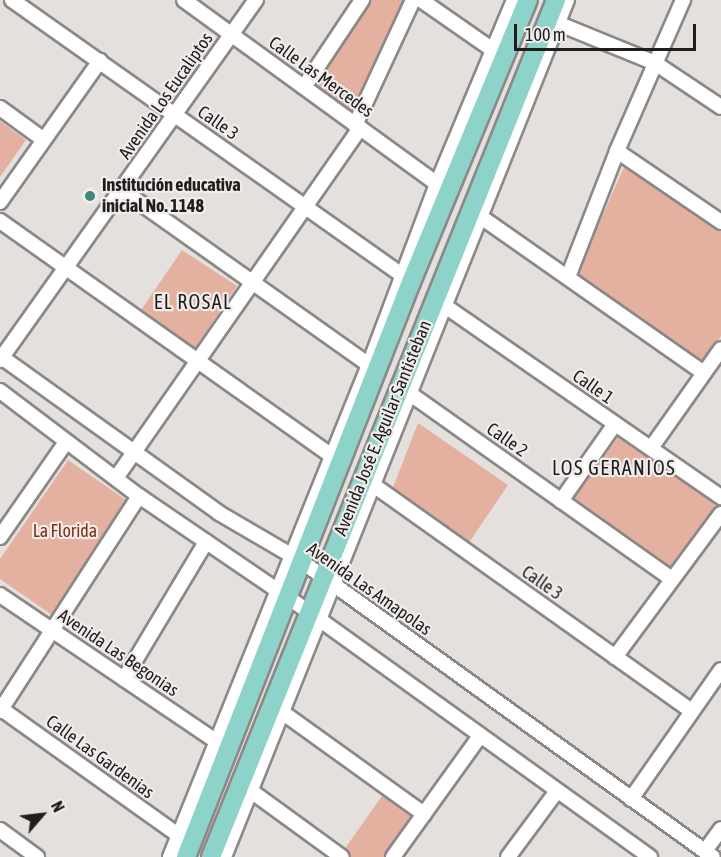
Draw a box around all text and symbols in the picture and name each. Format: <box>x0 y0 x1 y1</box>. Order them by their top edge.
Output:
scale bar <box>517 12 698 50</box>
text: 100 m <box>525 24 566 45</box>
street label: Avenida Los Eucaliptos <box>114 29 218 163</box>
street label: Calle Las Mercedes <box>265 32 377 122</box>
street label: Calle 3 <box>193 101 243 145</box>
place label: Institución educativa inicial No. 1148 <box>102 175 241 218</box>
marker: Institución educativa inicial No. 1148 <box>83 189 97 203</box>
district label: EL ROSAL <box>154 289 232 313</box>
street label: Avenida José E. Aguilar Santisteban <box>330 317 436 539</box>
street label: Calle 1 <box>568 365 618 409</box>
street label: Calle 2 <box>482 418 532 462</box>
district label: LOS GERANIOS <box>552 455 676 479</box>
park label: La Florida <box>33 520 97 542</box>
street label: Avenida Las Amapolas <box>302 538 436 640</box>
street label: Calle 3 <box>517 561 567 605</box>
street label: Avenida Las Begonias <box>54 605 182 701</box>
street label: Calle Las Gardenias <box>42 711 158 803</box>
north arrow <box>12 785 72 845</box>
text: N <box>48 798 68 815</box>

